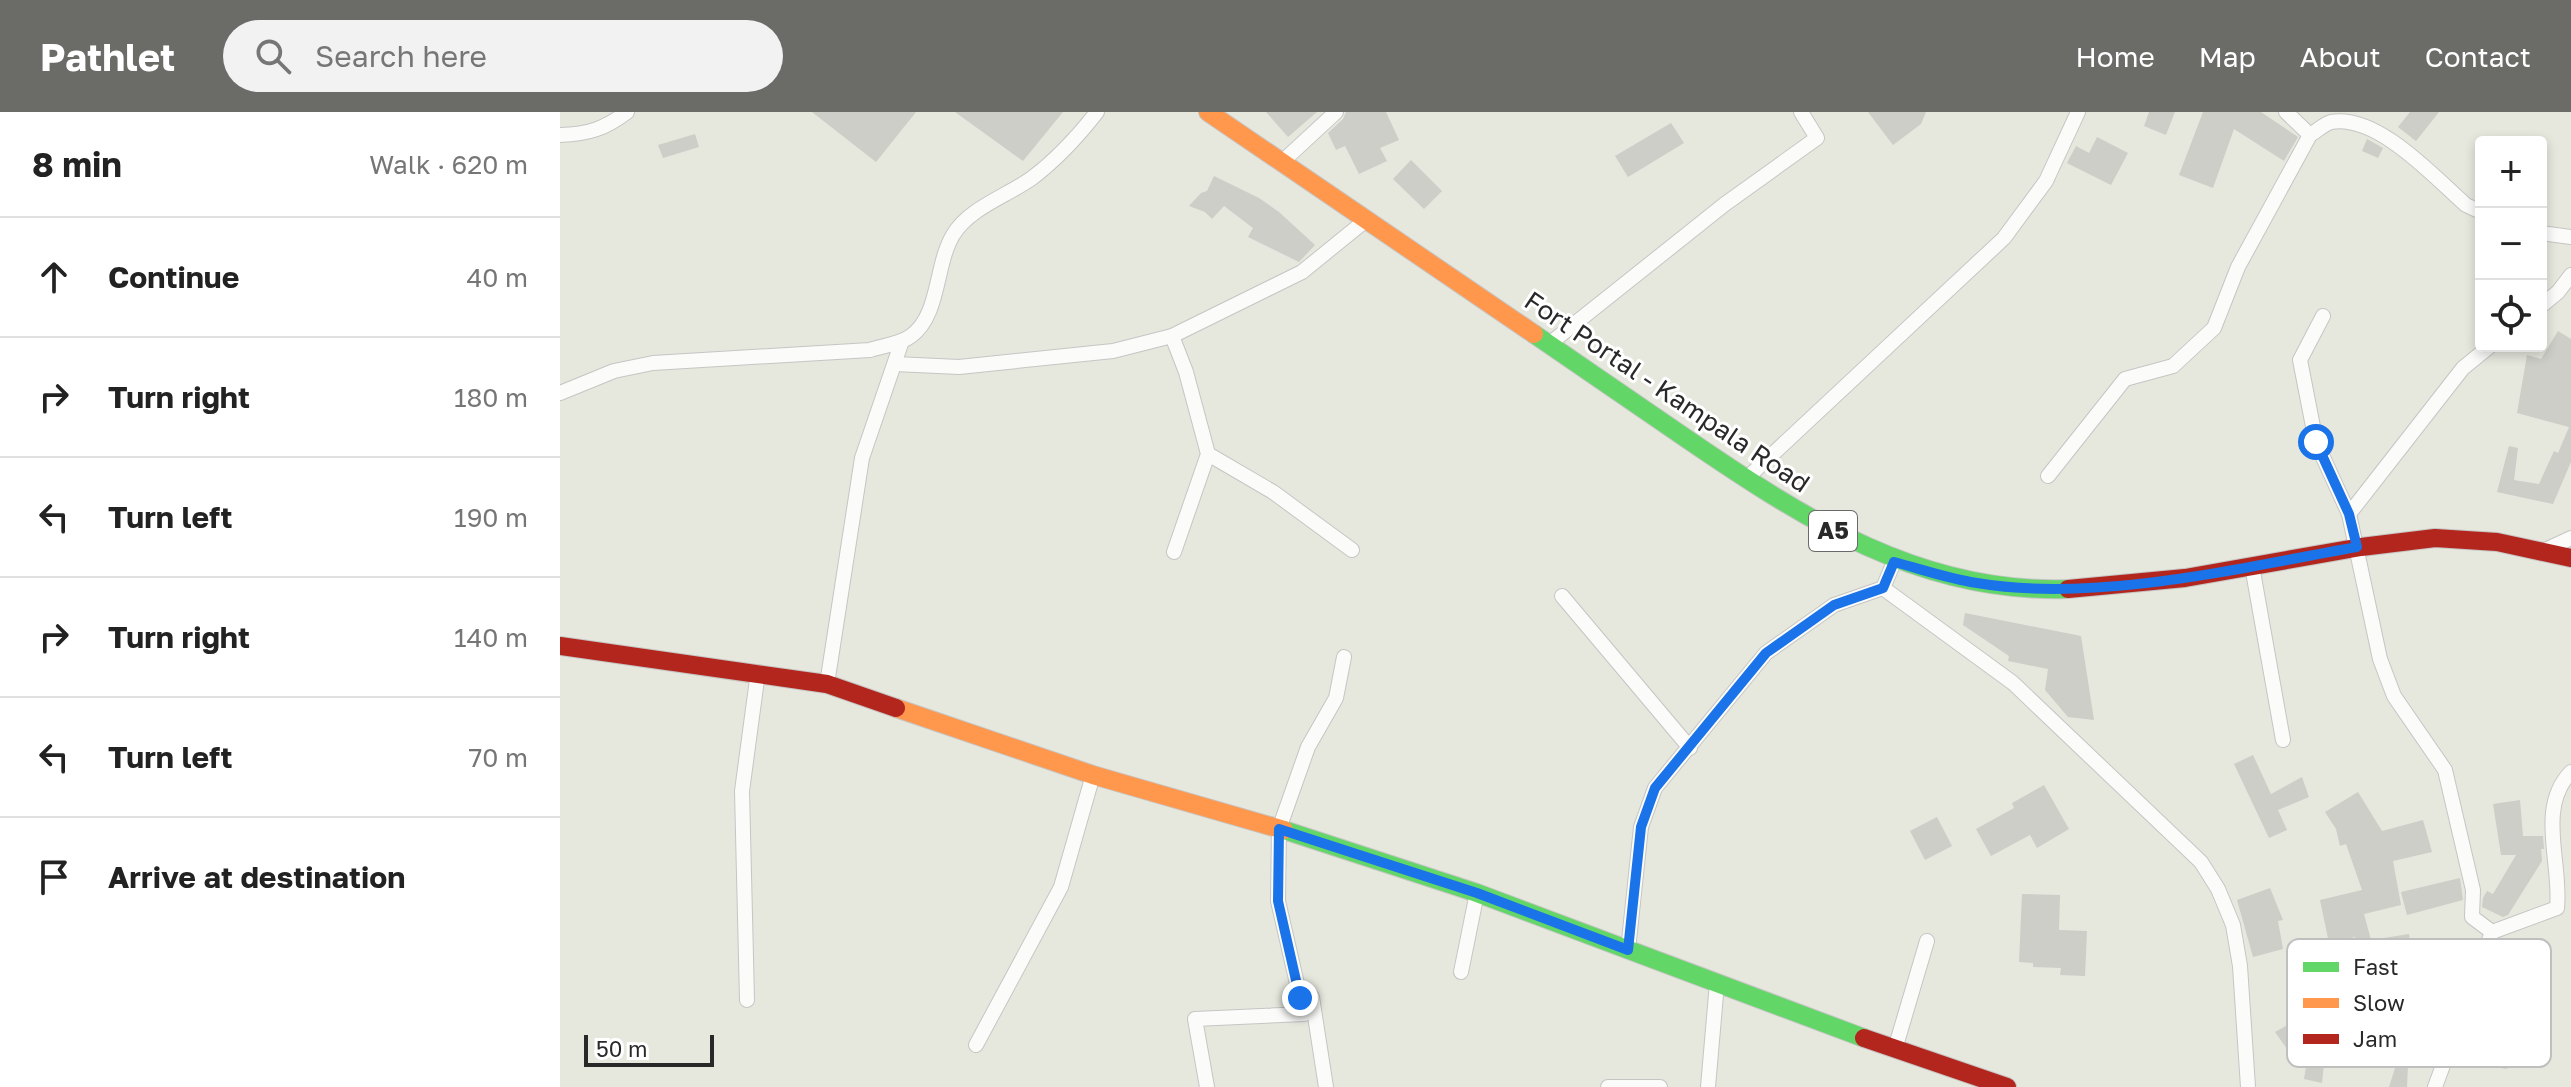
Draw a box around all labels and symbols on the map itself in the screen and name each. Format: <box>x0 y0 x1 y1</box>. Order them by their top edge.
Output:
street label: Fort Portal - Kampala Road <box>1519 285 1816 499</box>
route start <box>2298 424 2334 460</box>
road number: A5 <box>1809 511 1857 551</box>
legend <box>2287 939 2551 1067</box>
text: Fast <box>2353 953 2399 980</box>
route end <box>1282 980 1318 1016</box>
text: Slow <box>2353 989 2405 1016</box>
text: Jam <box>2353 1025 2397 1052</box>
scale bar <box>584 1031 714 1067</box>

